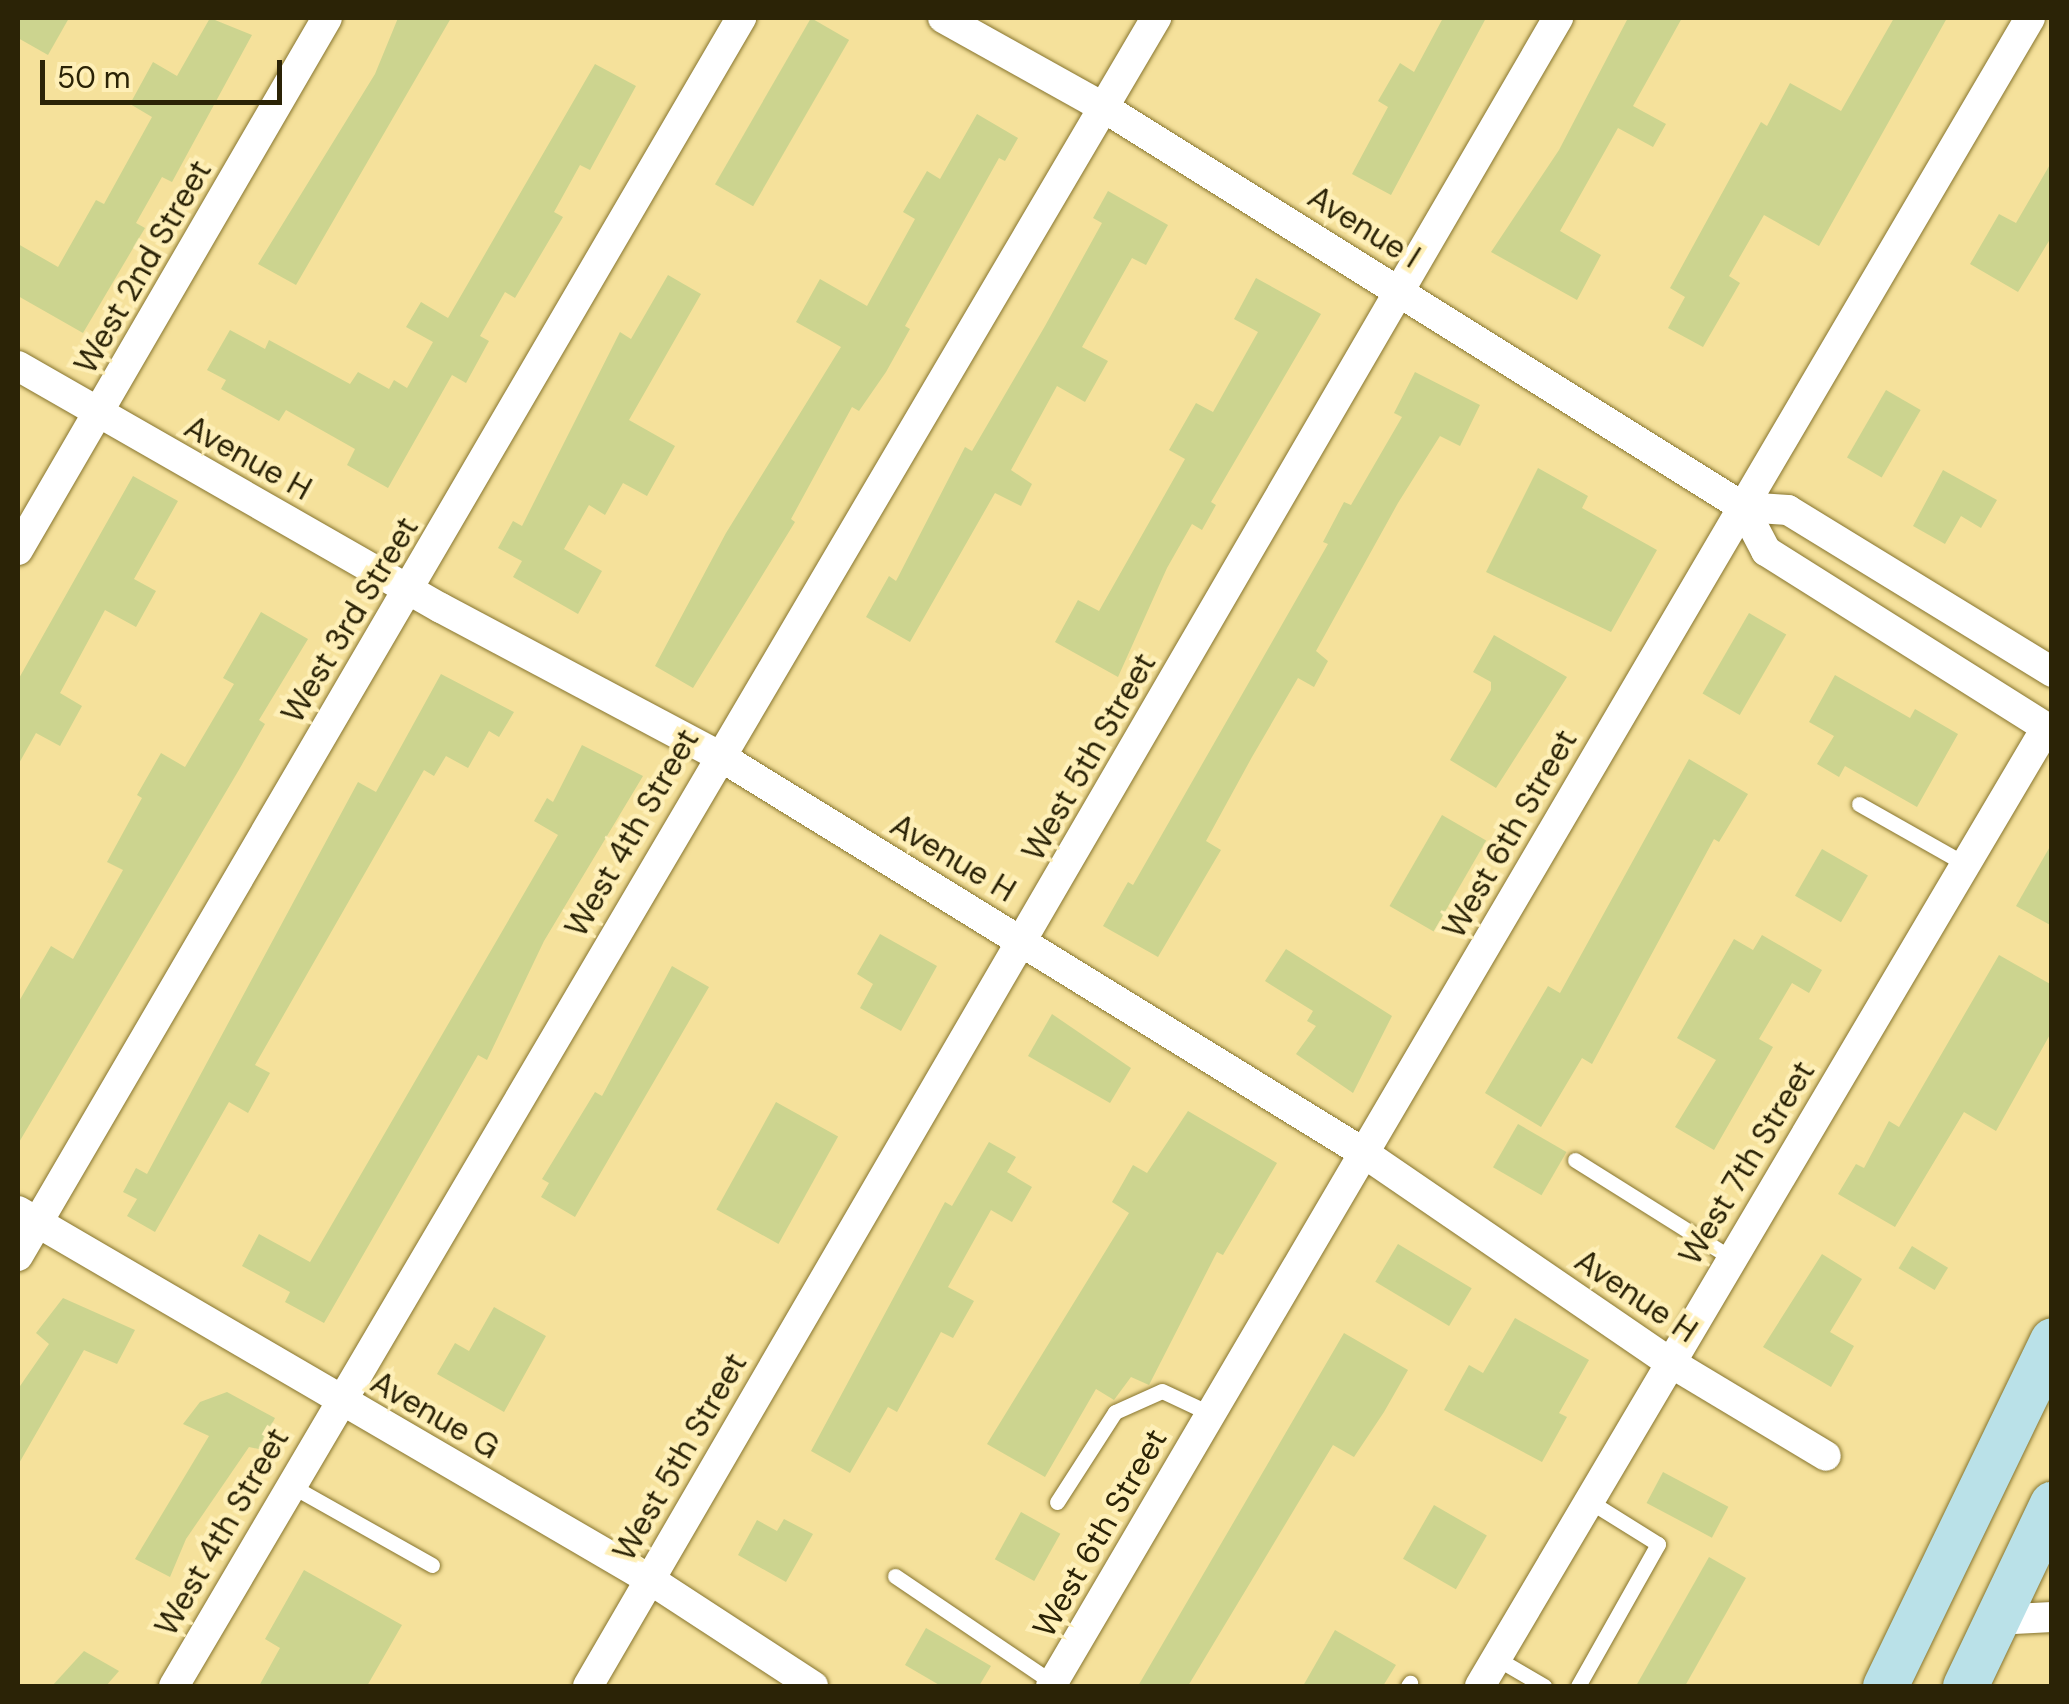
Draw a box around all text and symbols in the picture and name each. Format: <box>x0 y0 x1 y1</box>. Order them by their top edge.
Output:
scale bar <box>45 40 288 102</box>
text: 50 m <box>57 58 131 97</box>
street label: West 2nd Street <box>66 153 220 381</box>
street label: Avenue I <box>1301 178 1427 276</box>
street label: Avenue H <box>178 408 318 508</box>
street label: West 3rd Street <box>273 510 427 730</box>
street label: West 5th Street <box>1014 646 1164 868</box>
street label: West 4th Street <box>557 722 707 944</box>
street label: West 6th Street <box>1435 723 1585 945</box>
street label: Avenue H <box>884 806 1022 910</box>
street label: West 7th Street <box>1671 1054 1823 1272</box>
street label: Avenue H <box>1568 1241 1704 1351</box>
street label: West 5th Street <box>605 1346 755 1568</box>
street label: Avenue G <box>364 1363 506 1467</box>
street label: West 4th Street <box>147 1421 297 1643</box>
street label: West 6th Street <box>1025 1422 1175 1644</box>

